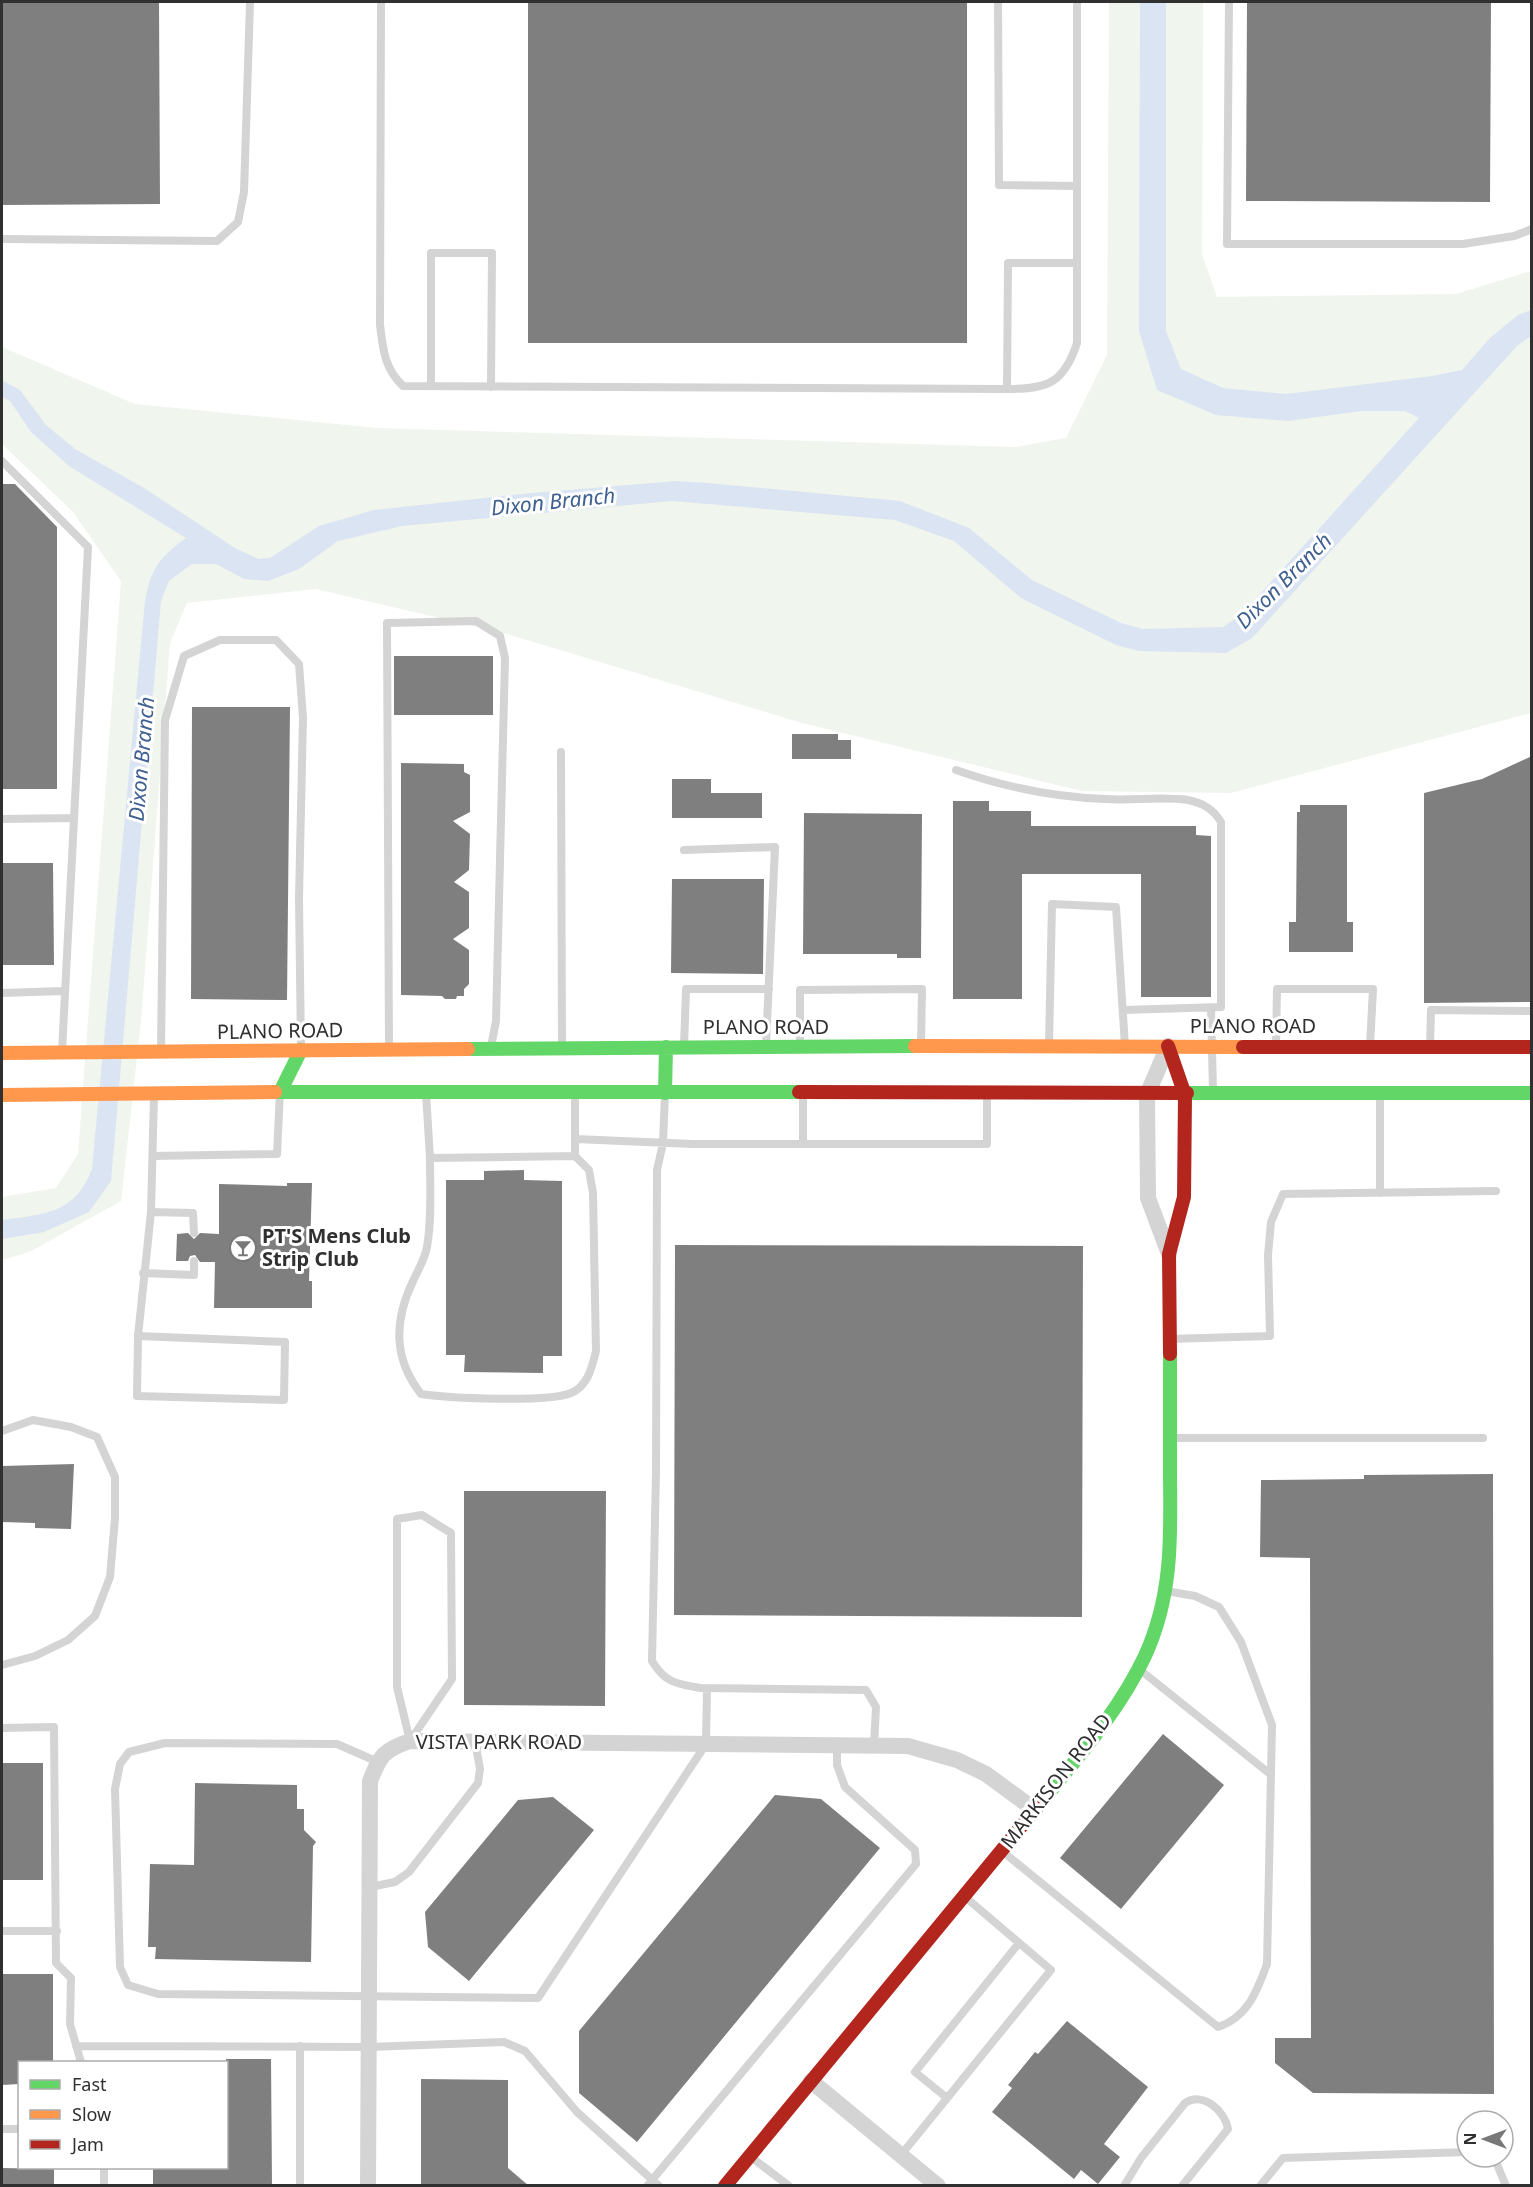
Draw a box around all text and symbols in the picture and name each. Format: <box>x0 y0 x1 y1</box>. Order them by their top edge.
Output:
water label: Dixon Branch <box>489 481 616 521</box>
water label: Dixon Branch <box>1229 526 1337 634</box>
water label: Dixon Branch <box>122 695 160 822</box>
street label: PLANO ROAD <box>1190 1012 1316 1039</box>
street label: PLANO ROAD <box>703 1013 829 1040</box>
street label: PLANO ROAD <box>217 1016 343 1045</box>
place label: PT'S Mens Club Strip Club <box>262 1222 411 1272</box>
bar icon: PT'S Mens Club Strip Club <box>228 1233 258 1263</box>
street label: MARKISON ROAD <box>994 1708 1117 1854</box>
street label: VISTA PARK ROAD <box>416 1728 582 1755</box>
legend <box>18 2061 228 2169</box>
text: Fast <box>72 2072 107 2096</box>
text: Slow <box>72 2102 111 2126</box>
north arrow <box>1455 2109 1515 2169</box>
text: Jam <box>70 2132 104 2156</box>
text: N <box>1459 2132 1481 2146</box>

